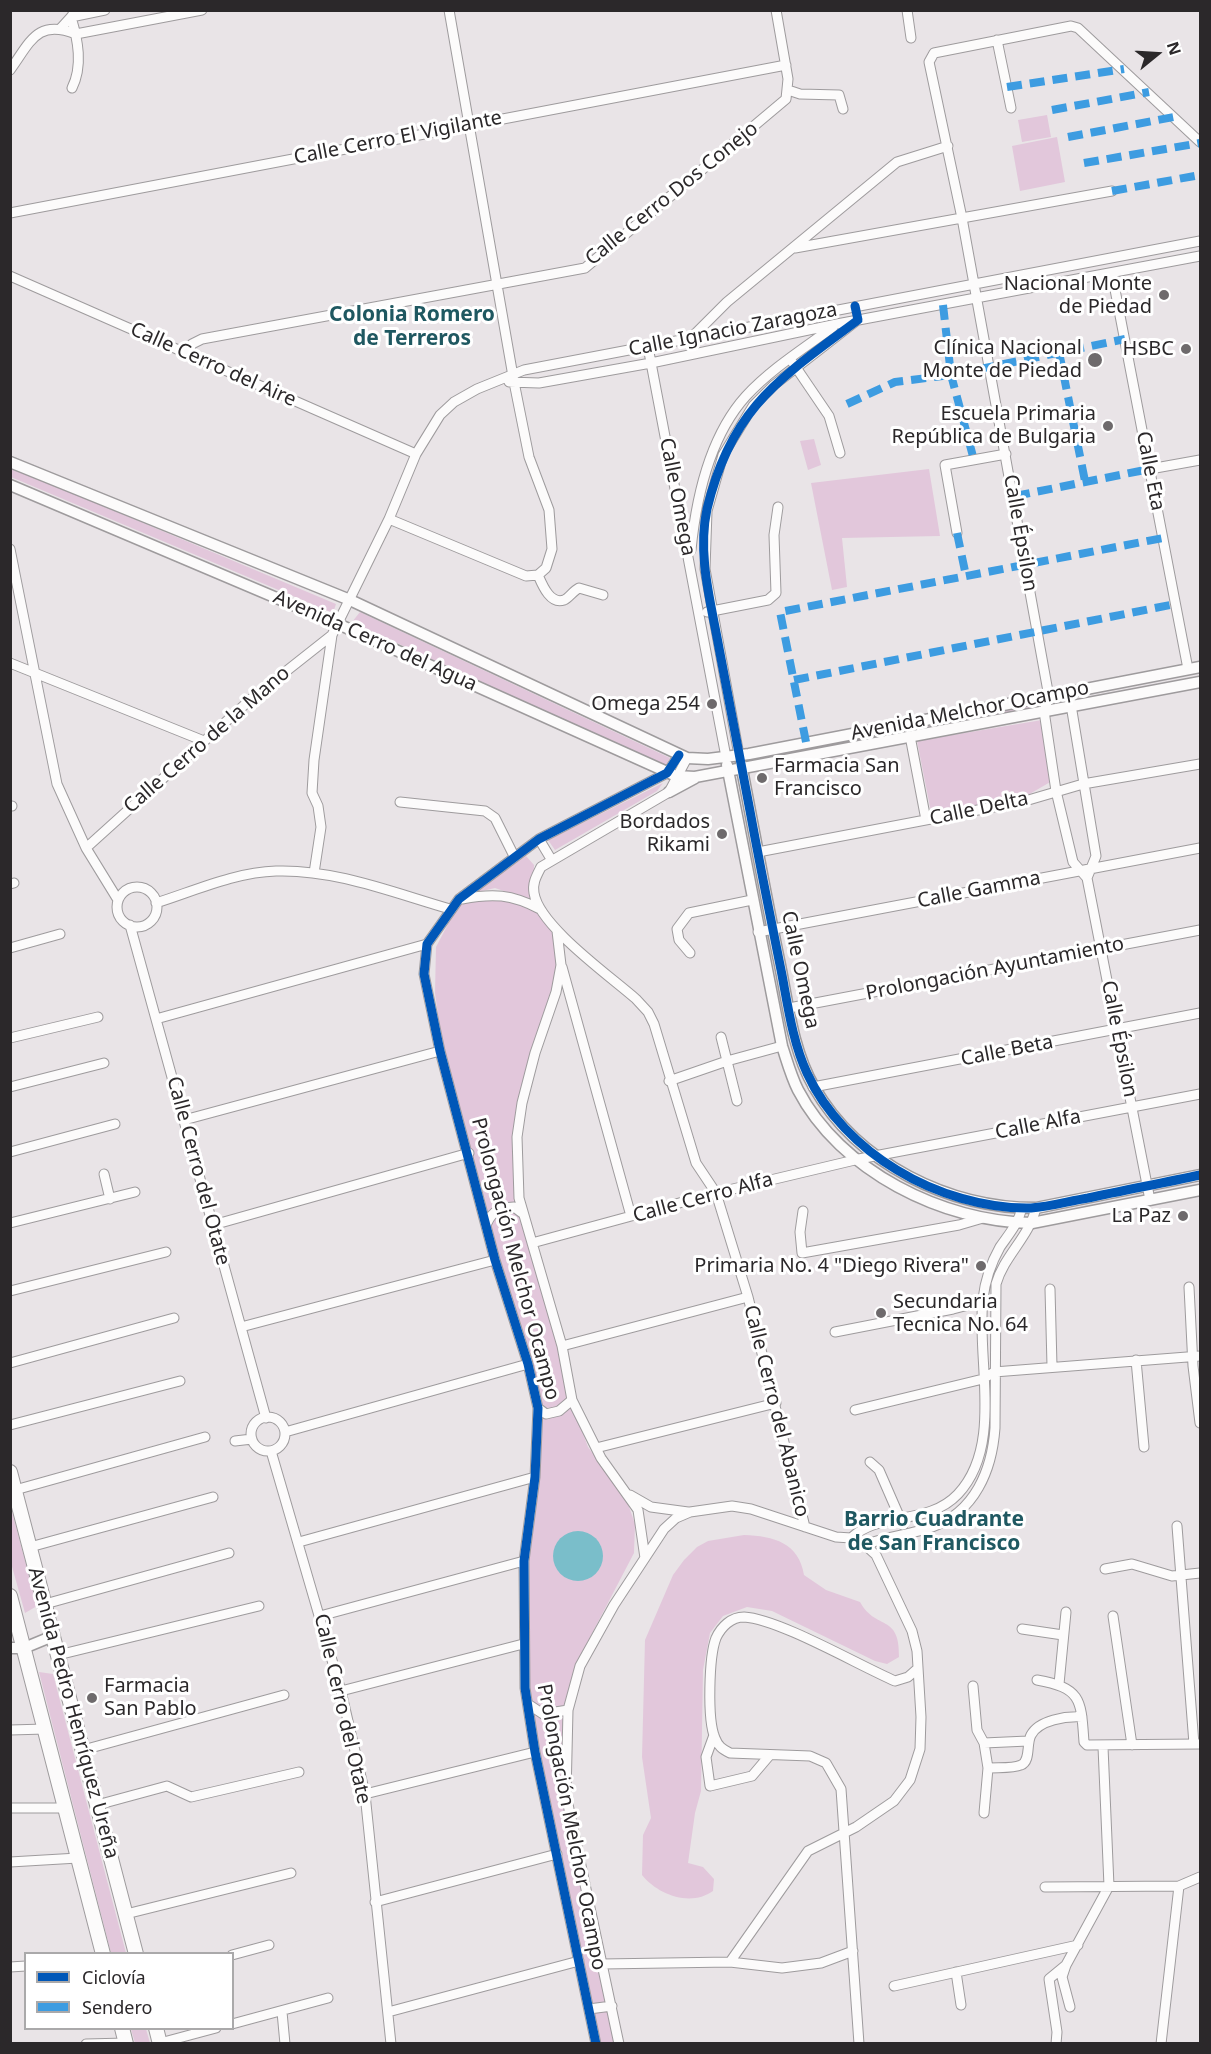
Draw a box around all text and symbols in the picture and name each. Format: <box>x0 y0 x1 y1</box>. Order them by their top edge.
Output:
north arrow <box>1127 24 1187 84</box>
text: N <box>1162 39 1187 58</box>
street label: Calle Cerro El Vigilante <box>292 106 504 170</box>
street label: Calle Cerro Dos Conejo <box>581 117 763 271</box>
place label: Nacional Monte de Piedad <box>1004 272 1152 319</box>
marker: Nacional Monte de Piedad <box>1157 288 1171 302</box>
street label: Calle Ignacio Zaragoza <box>627 298 839 362</box>
district label: Colonia Romero de Terreros <box>329 302 495 352</box>
street label: Calle Cerro del Aire <box>126 318 300 412</box>
place label: Clínica Nacional Monte de Piedad <box>923 336 1082 383</box>
place label: HSBC <box>1123 337 1174 361</box>
marker: HSBC <box>1179 342 1193 356</box>
marker: Clínica Nacional Monte de Piedad <box>1086 351 1104 369</box>
place label: Escuela Primaria República de Bulgaria <box>892 402 1096 449</box>
marker: Escuela Primaria República de Bulgaria <box>1101 419 1115 433</box>
street label: Calle Eta <box>1131 429 1169 513</box>
street label: Calle Omega <box>654 436 700 558</box>
street label: Calle Épsilon <box>998 473 1042 593</box>
street label: Avenida Cerro del Agua <box>269 585 481 697</box>
street label: Calle Cerro de la Mano <box>119 661 295 819</box>
street label: Avenida Melchor Ocampo <box>849 676 1091 746</box>
place label: Omega 254 <box>591 692 700 716</box>
marker: Omega 254 <box>705 697 719 711</box>
place label: Farmacia San Francisco <box>774 754 900 801</box>
marker: Farmacia San Francisco <box>755 771 769 785</box>
street label: Calle Delta <box>928 787 1030 831</box>
place label: Bordados Rikami <box>620 810 710 857</box>
marker: Bordados Rikami <box>715 827 729 841</box>
street label: Calle Gamma <box>915 866 1043 914</box>
street label: Calle Omega <box>776 909 824 1031</box>
street label: Prolongación Ayuntamiento <box>864 932 1126 1006</box>
street label: Calle Épsilon <box>1096 979 1142 1099</box>
street label: Calle Beta <box>959 1030 1055 1072</box>
street label: Calle Cerro del Otate <box>161 1074 235 1268</box>
street label: Calle Alfa <box>993 1105 1083 1145</box>
street label: Prolongación Melchor Ocampo <box>466 1115 564 1403</box>
street label: Calle Cerro Alfa <box>630 1168 776 1228</box>
place label: La Paz <box>1111 1204 1171 1228</box>
marker: La Paz <box>1176 1209 1190 1223</box>
place label: Primaria No. 4 "Diego Rivera" <box>694 1254 969 1278</box>
marker: Primaria No. 4 "Diego Rivera" <box>974 1259 988 1273</box>
place label: Secundaria Tecnica No. 64 <box>893 1290 1028 1337</box>
street label: Calle Cerro del Abanico <box>738 1303 814 1519</box>
marker: Secundaria Tecnica No. 64 <box>874 1306 888 1320</box>
district label: Barrio Cuadrante de San Francisco <box>844 1507 1024 1557</box>
street label: Avenida Pedro Henríquez Ureña <box>22 1565 124 1861</box>
street label: Calle Cerro del Otate <box>308 1612 376 1806</box>
place label: Farmacia San Pablo <box>104 1674 197 1721</box>
street label: Prolongación Melchor Ocampo <box>531 1682 611 1972</box>
marker: Farmacia San Pablo <box>85 1691 99 1705</box>
legend <box>24 1952 234 2030</box>
text: Ciclovía <box>82 1965 146 1989</box>
text: Sendero <box>82 1995 152 2019</box>

